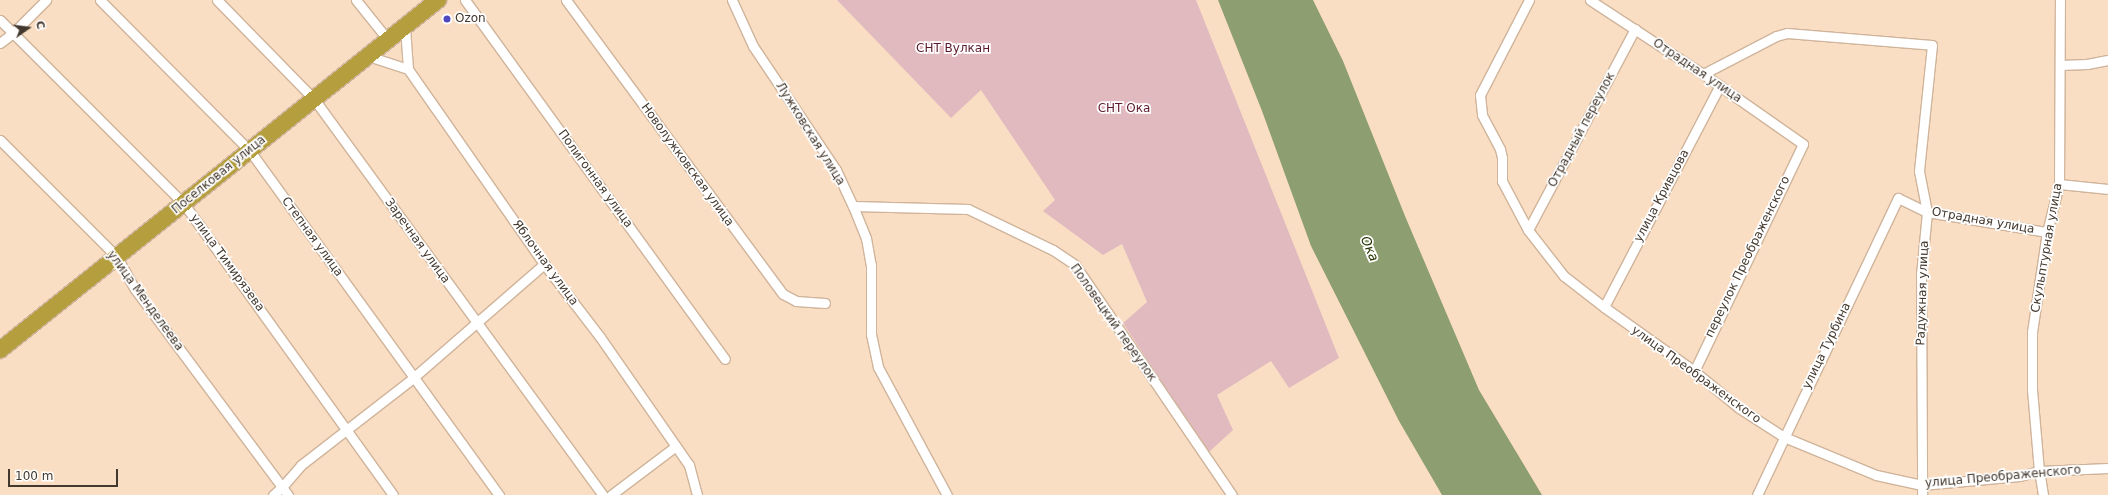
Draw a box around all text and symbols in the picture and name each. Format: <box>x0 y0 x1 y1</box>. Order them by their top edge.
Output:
north arrow <box>8 8 48 48</box>
place label: Ozon <box>455 12 486 26</box>
marker: Ozon <box>442 14 452 24</box>
text: С <box>33 19 47 30</box>
street label: Отрадная улица <box>1650 36 1744 106</box>
park label: СНТ Вулкан <box>916 42 990 56</box>
street label: Отрадный переулок <box>1546 70 1618 190</box>
street label: Лужковская улица <box>772 80 848 188</box>
street label: Новолужковская улица <box>638 101 736 229</box>
park label: СНТ Ока <box>1098 102 1150 116</box>
street label: Полигонная улица <box>555 127 635 231</box>
street label: Поселковая улица <box>169 133 269 217</box>
street label: улица Кривцова <box>1632 147 1692 245</box>
street label: переулок Преображенского <box>1703 174 1793 340</box>
street label: Скульптурная улица <box>2029 182 2065 314</box>
street label: Степная улица <box>278 194 346 280</box>
street label: Заречная улица <box>381 196 453 286</box>
street label: Отрадная улица <box>1931 205 2035 237</box>
street label: улица Тимирязева <box>187 211 267 315</box>
street label: Яблочная улица <box>509 217 581 309</box>
water label: Ока <box>1357 234 1381 264</box>
street label: Радужная улица <box>1914 240 1932 346</box>
street label: улица Менделеева <box>104 248 186 354</box>
street label: Половецкий переулок <box>1067 261 1159 385</box>
street label: улица Турбина <box>1800 300 1854 392</box>
street label: улица Преображенского <box>1628 323 1764 427</box>
scale bar <box>10 461 120 487</box>
street label: улица Преображенского <box>1924 463 2082 491</box>
text: 100 m <box>15 469 53 483</box>

